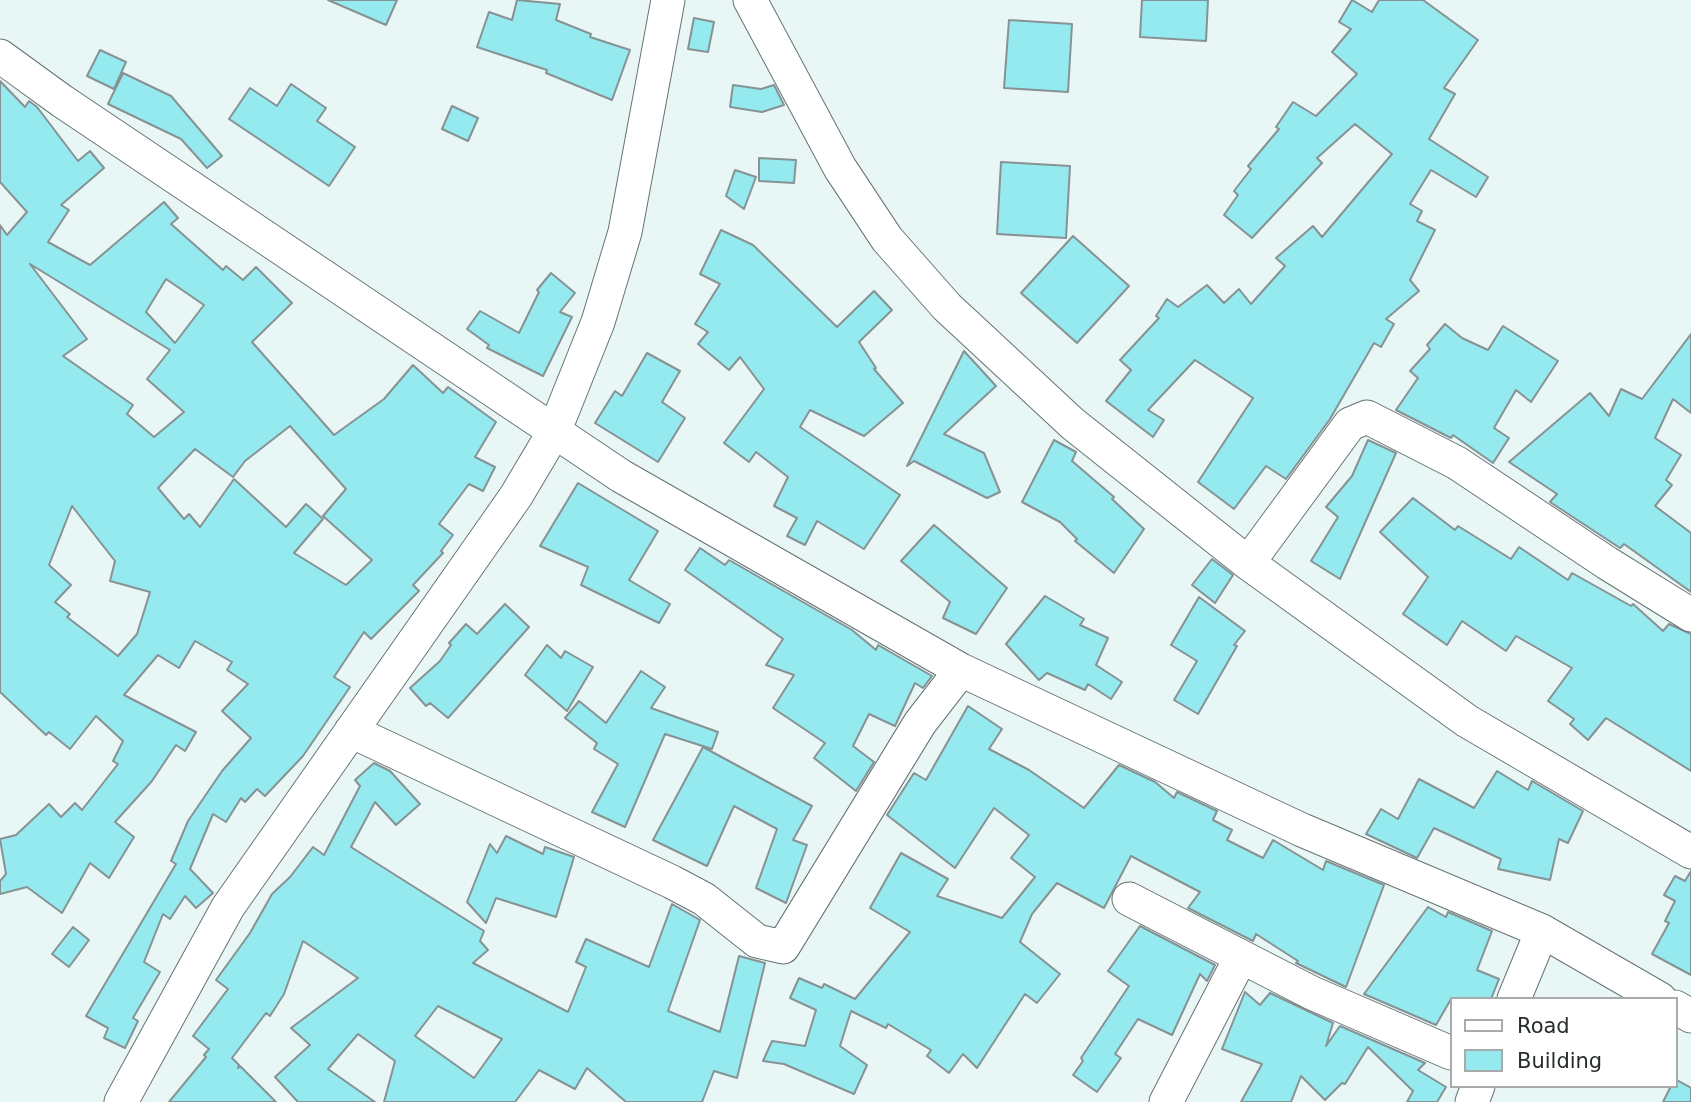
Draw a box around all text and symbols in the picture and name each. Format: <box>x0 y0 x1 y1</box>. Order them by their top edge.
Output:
legend <box>1450 997 1677 1088</box>
text: Road <box>1517 1014 1570 1038</box>
text: Building <box>1517 1049 1602 1073</box>

